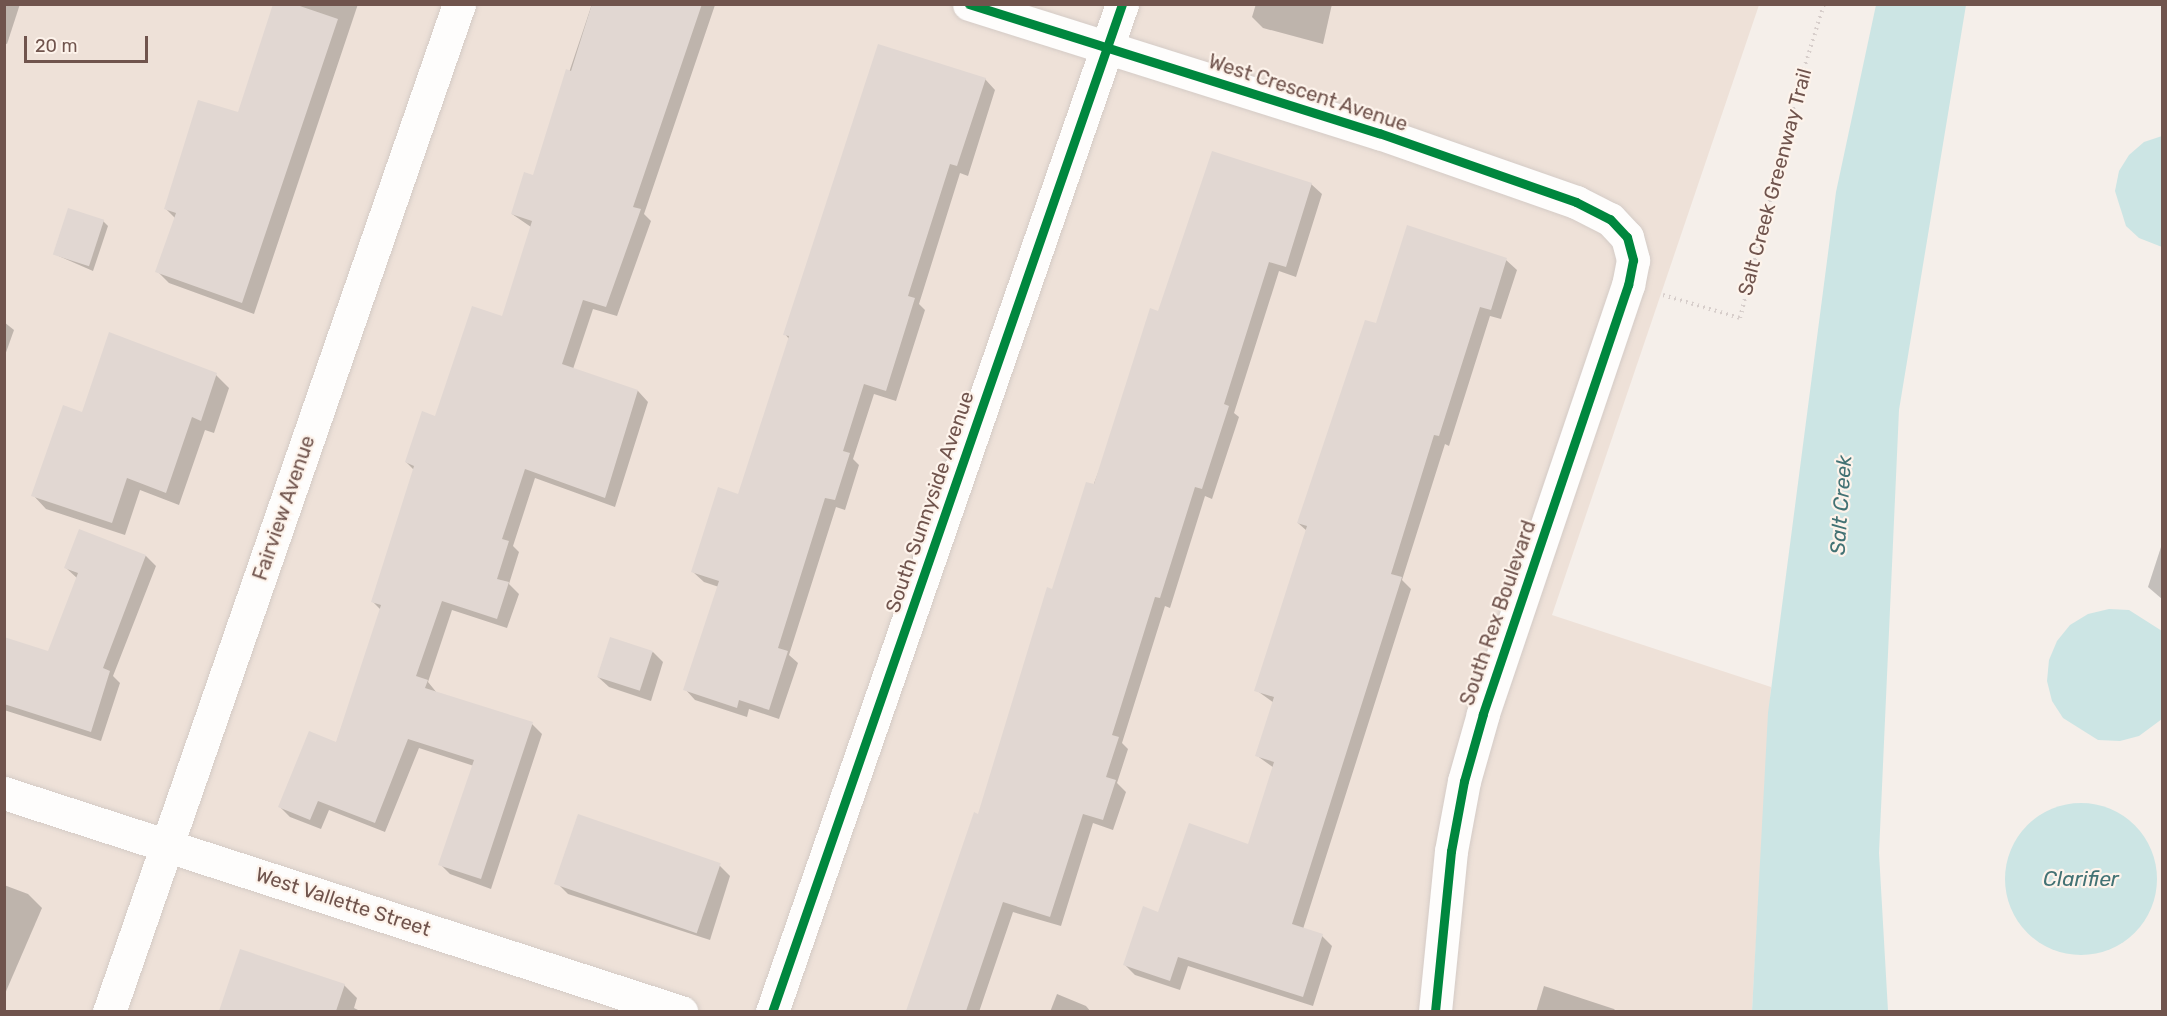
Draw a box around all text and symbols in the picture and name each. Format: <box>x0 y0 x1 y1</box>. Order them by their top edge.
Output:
scale bar <box>27 24 152 62</box>
text: 20 m <box>35 35 77 57</box>
street label: West Crescent Avenue <box>1205 49 1411 137</box>
street label: Salt Creek Greenway Trail <box>1733 65 1817 299</box>
street label: South Sunnyside Avenue <box>881 388 979 616</box>
street label: Fairview Avenue <box>248 432 320 584</box>
water label: Salt Creek <box>1825 454 1857 556</box>
street label: South Rex Boulevard <box>1455 517 1541 709</box>
street label: West Vallette Street <box>252 862 434 942</box>
water label: Clarifier <box>2043 866 2119 892</box>

